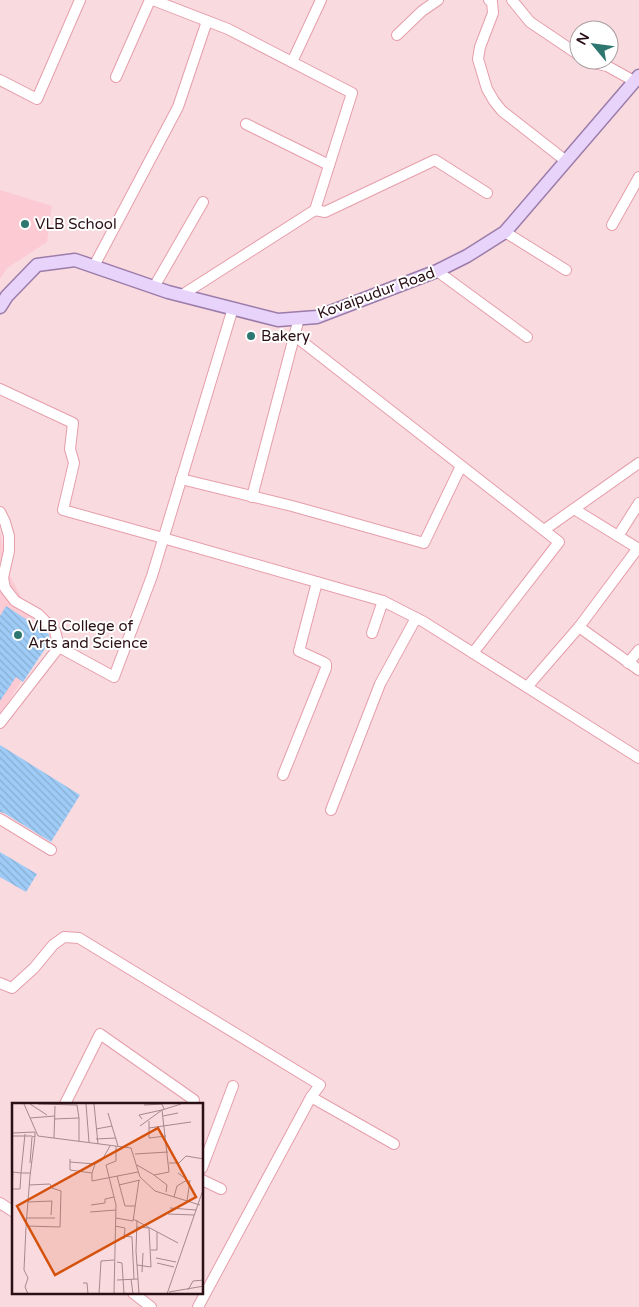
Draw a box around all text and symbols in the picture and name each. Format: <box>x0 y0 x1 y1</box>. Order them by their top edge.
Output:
north arrow <box>569 20 619 70</box>
text: N <box>573 30 593 48</box>
place label: VLB School <box>35 215 117 233</box>
marker: VLB School <box>19 218 31 230</box>
street label: Kovaipudur Road <box>315 263 437 323</box>
place label: Bakery <box>261 327 310 345</box>
marker: Bakery <box>245 330 257 342</box>
place label: VLB College of Arts and Science <box>28 617 148 652</box>
marker: VLB College of Arts and Science <box>12 629 24 641</box>
inset map <box>12 1103 204 1294</box>

